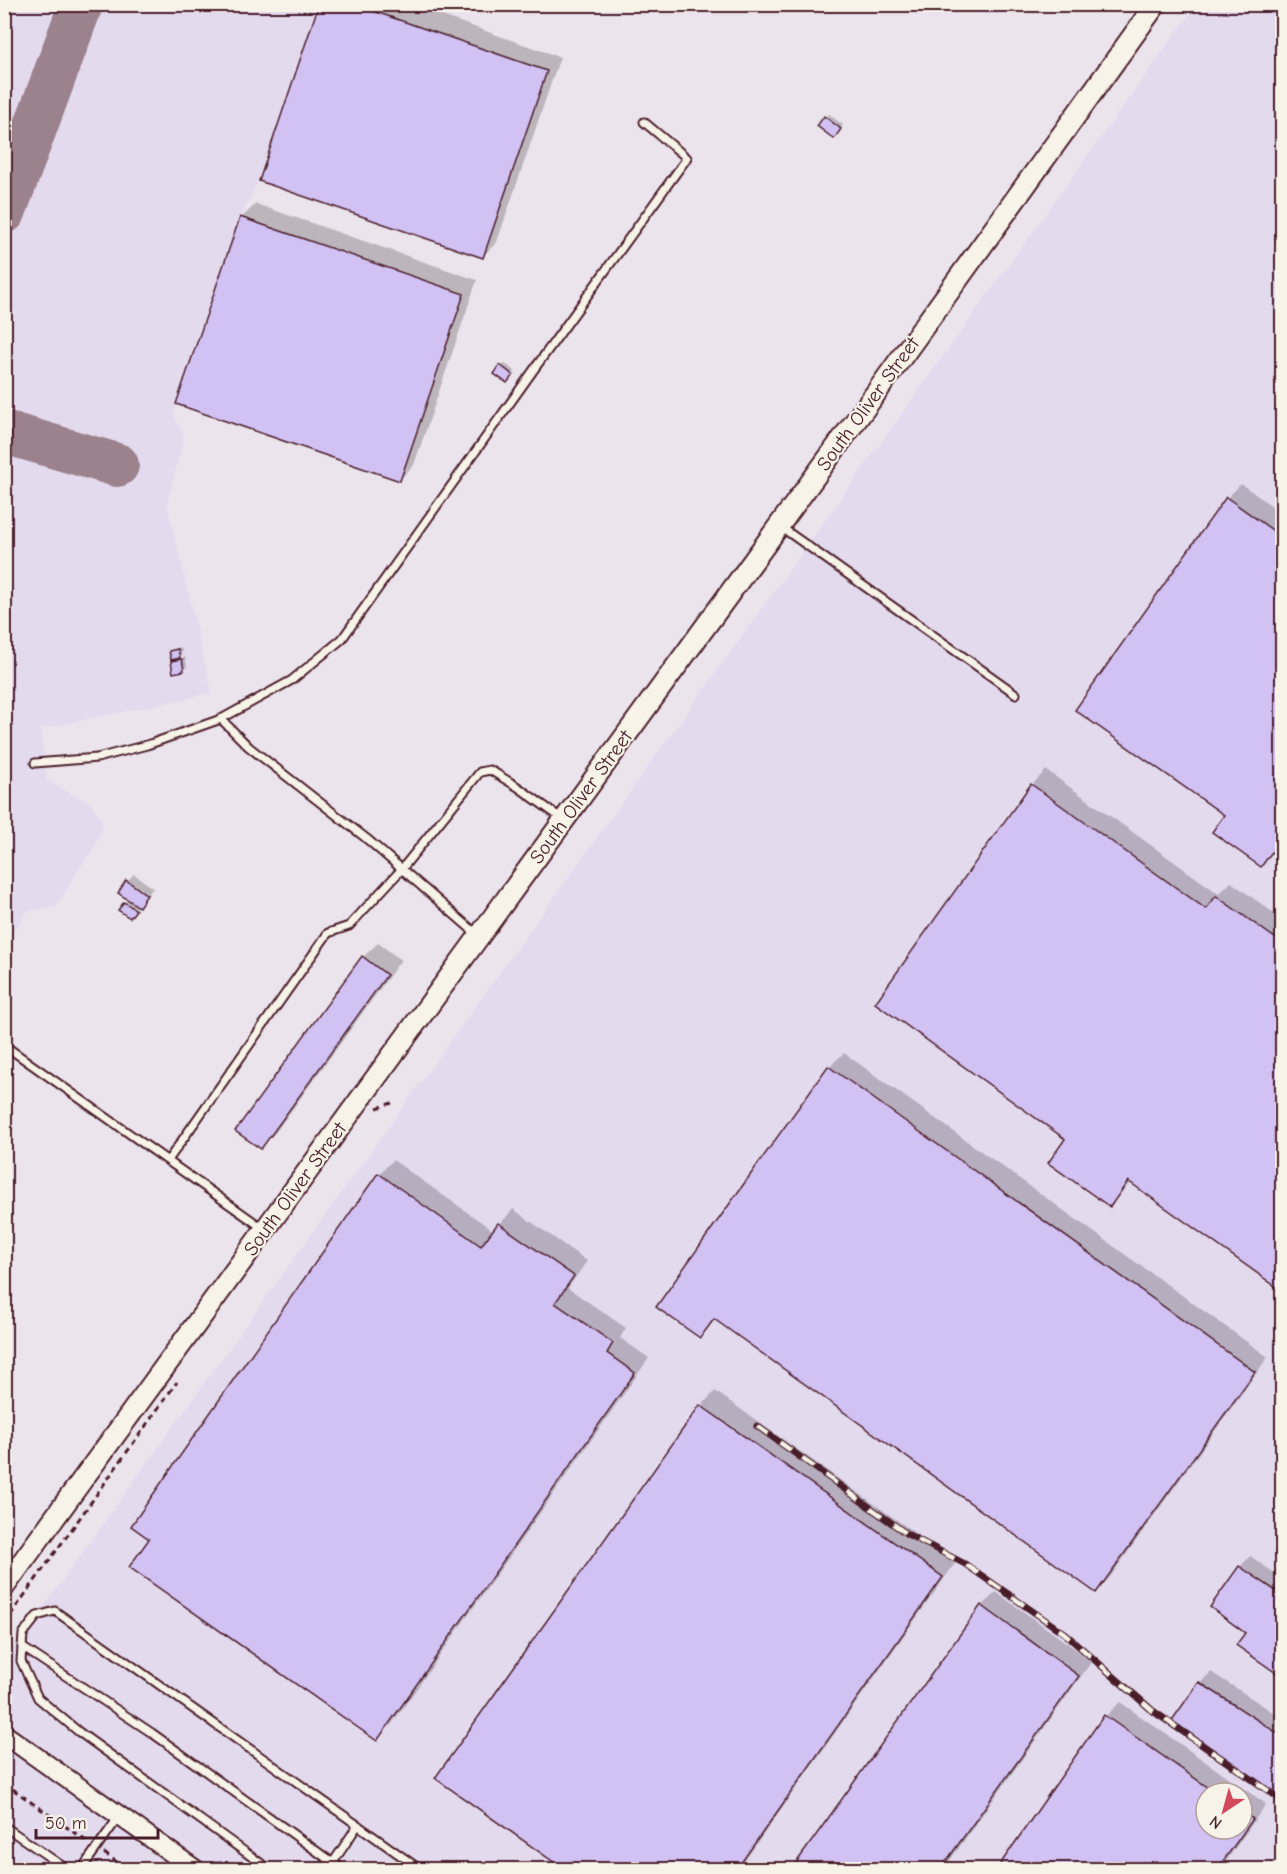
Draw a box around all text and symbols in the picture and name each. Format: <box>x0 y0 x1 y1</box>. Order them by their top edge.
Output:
street label: South Oliver Street <box>812 332 925 475</box>
street label: South Oliver Street <box>525 725 638 868</box>
street label: South Oliver Street <box>239 1117 352 1260</box>
north arrow <box>1194 1781 1254 1841</box>
scale bar <box>36 1802 158 1840</box>
text: N <box>1206 1812 1225 1833</box>
text: 50 m <box>45 1813 87 1834</box>

